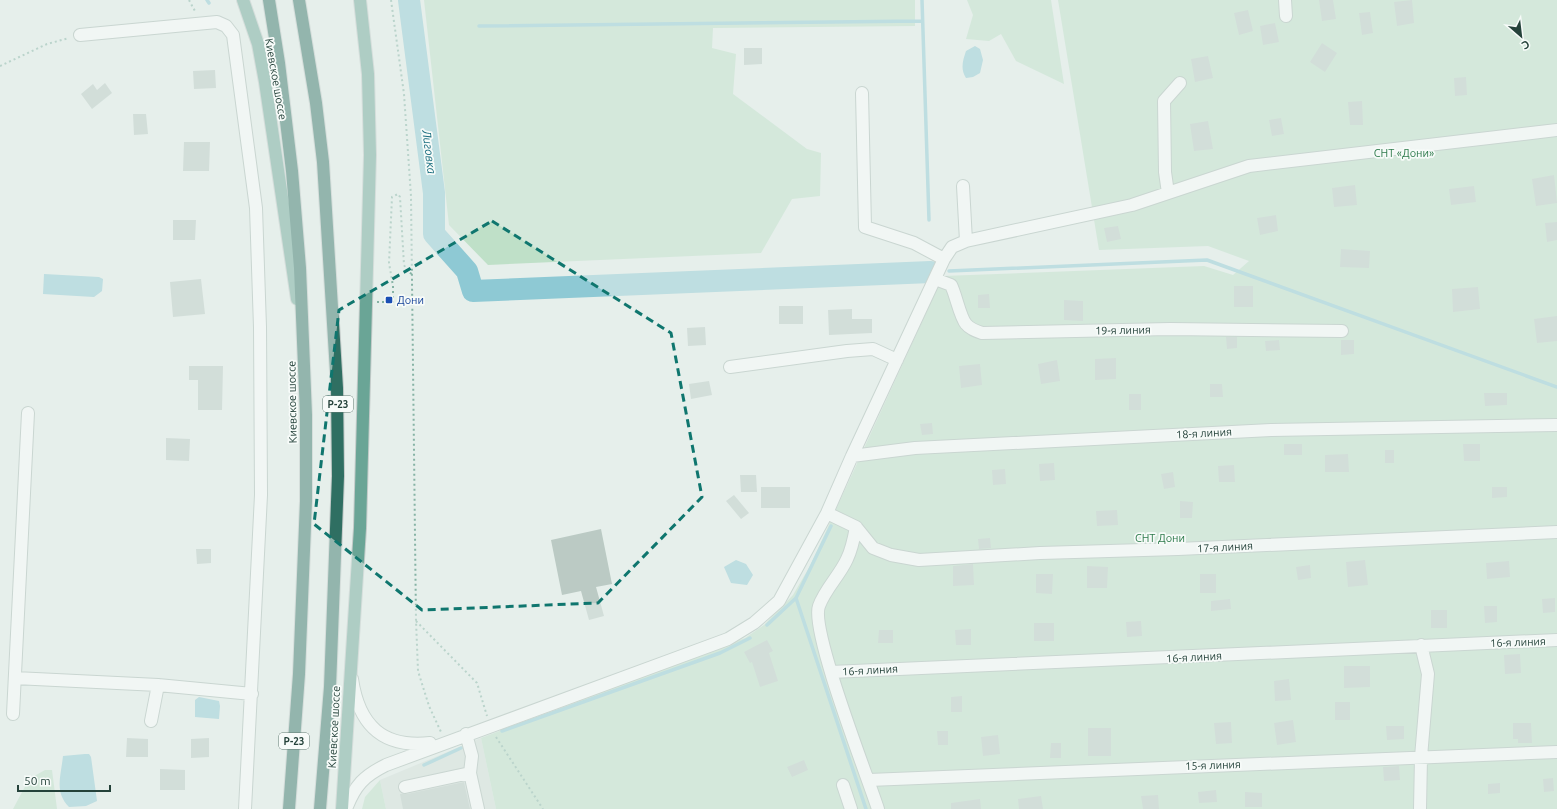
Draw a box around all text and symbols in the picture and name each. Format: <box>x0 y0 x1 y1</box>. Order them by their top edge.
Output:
north arrow <box>1501 16 1541 56</box>
street label: Киевское шоссе <box>263 37 289 121</box>
text: С <box>1520 38 1532 52</box>
water label: Лиговка <box>420 128 439 175</box>
park label: СНТ «Дони» <box>1374 147 1434 159</box>
place label: Дони <box>397 294 424 306</box>
marker: Дони <box>384 295 394 305</box>
street label: 19-я линия <box>1095 324 1151 336</box>
street label: Киевское шоссе <box>285 361 299 443</box>
road number: Р-23 <box>323 396 353 412</box>
street label: 18-я линия <box>1176 426 1232 440</box>
park label: СНТ Дони <box>1135 532 1185 544</box>
street label: 17-я линия <box>1197 540 1253 554</box>
street label: 16-я линия <box>1490 635 1546 649</box>
street label: 16-я линия <box>1166 650 1222 664</box>
street label: 16-я линия <box>842 663 898 677</box>
street label: Киевское шоссе <box>326 685 342 769</box>
road number: Р-23 <box>279 733 309 749</box>
street label: 15-я линия <box>1185 758 1241 772</box>
scale bar <box>18 767 110 793</box>
text: 50 m <box>24 774 51 787</box>

